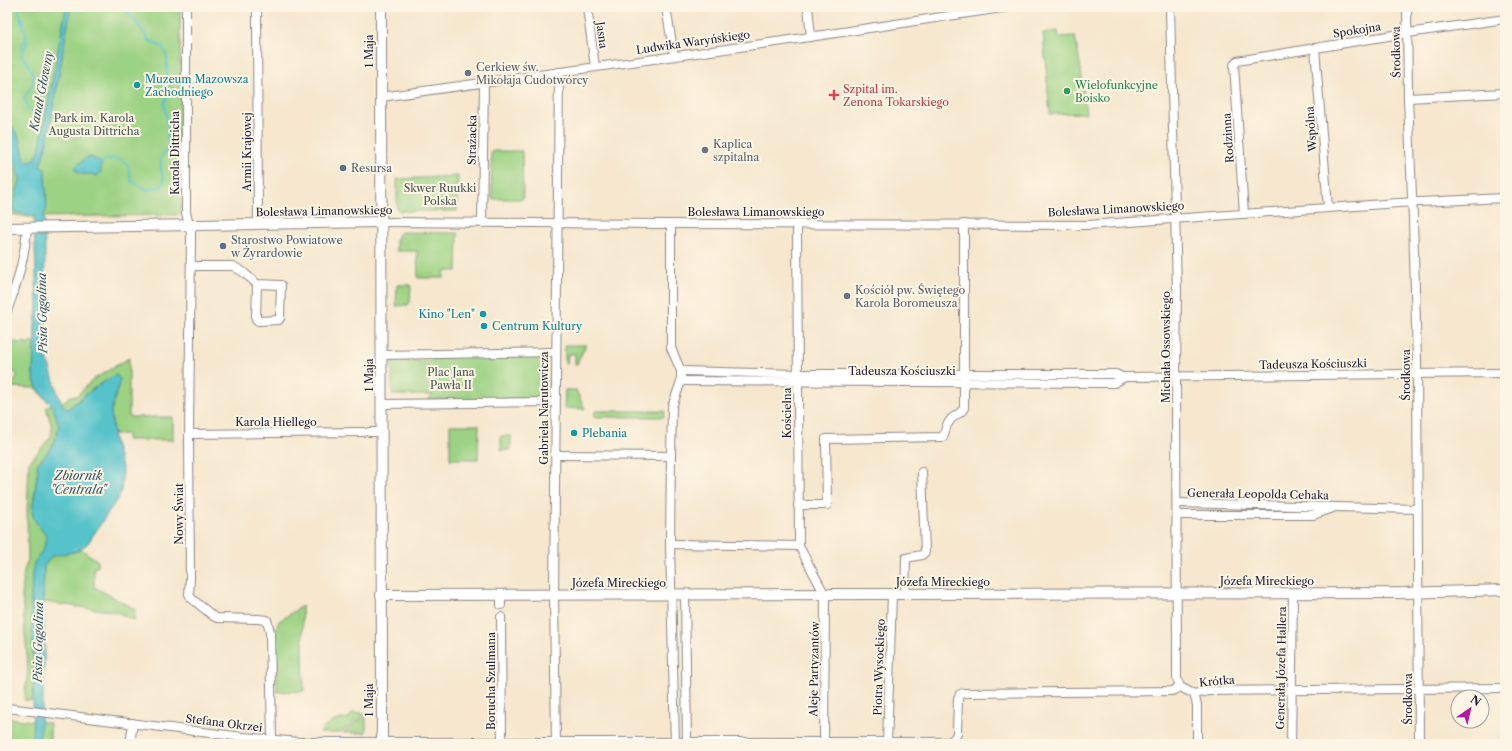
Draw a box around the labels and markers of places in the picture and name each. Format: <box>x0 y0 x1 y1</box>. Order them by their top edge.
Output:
place label: Cerkiew św. Mikołaja Cudotwórcy <box>476 60 589 87</box>
marker: Cerkiew św. Mikołaja Cudotwórcy <box>463 68 473 78</box>
place label: Muzeum Mazowsza Zachodniego <box>145 72 249 99</box>
place label: Wielofunkcyjne Boisko <box>1074 78 1158 105</box>
marker: Muzeum Mazowsza Zachodniego <box>132 80 142 90</box>
place label: Szpital im. Zenona Tokarskiego <box>843 82 949 109</box>
marker: Wielofunkcyjne Boisko <box>1062 86 1072 96</box>
marker: Szpital im. Zenona Tokarskiego <box>828 89 840 101</box>
place label: Kaplica szpitalna <box>713 137 759 164</box>
marker: Kaplica szpitalna <box>700 145 710 155</box>
place label: Resursa <box>351 161 392 175</box>
marker: Resursa <box>338 163 348 173</box>
place label: Starostwo Powiatowe w Żyrardowie <box>230 233 343 260</box>
marker: Starostwo Powiatowe w Żyrardowie <box>218 241 228 251</box>
place label: Kościół pw. Świętego Karola Boromeusza <box>855 283 966 310</box>
marker: Kościół pw. Świętego Karola Boromeusza <box>842 291 852 301</box>
place label: Kino "Len" <box>419 307 475 321</box>
marker: Kino "Len" <box>478 309 488 319</box>
place label: Centrum Kultury <box>492 319 583 333</box>
marker: Centrum Kultury <box>479 321 489 331</box>
place label: Plebania <box>582 426 627 440</box>
marker: Plebania <box>569 428 579 438</box>

